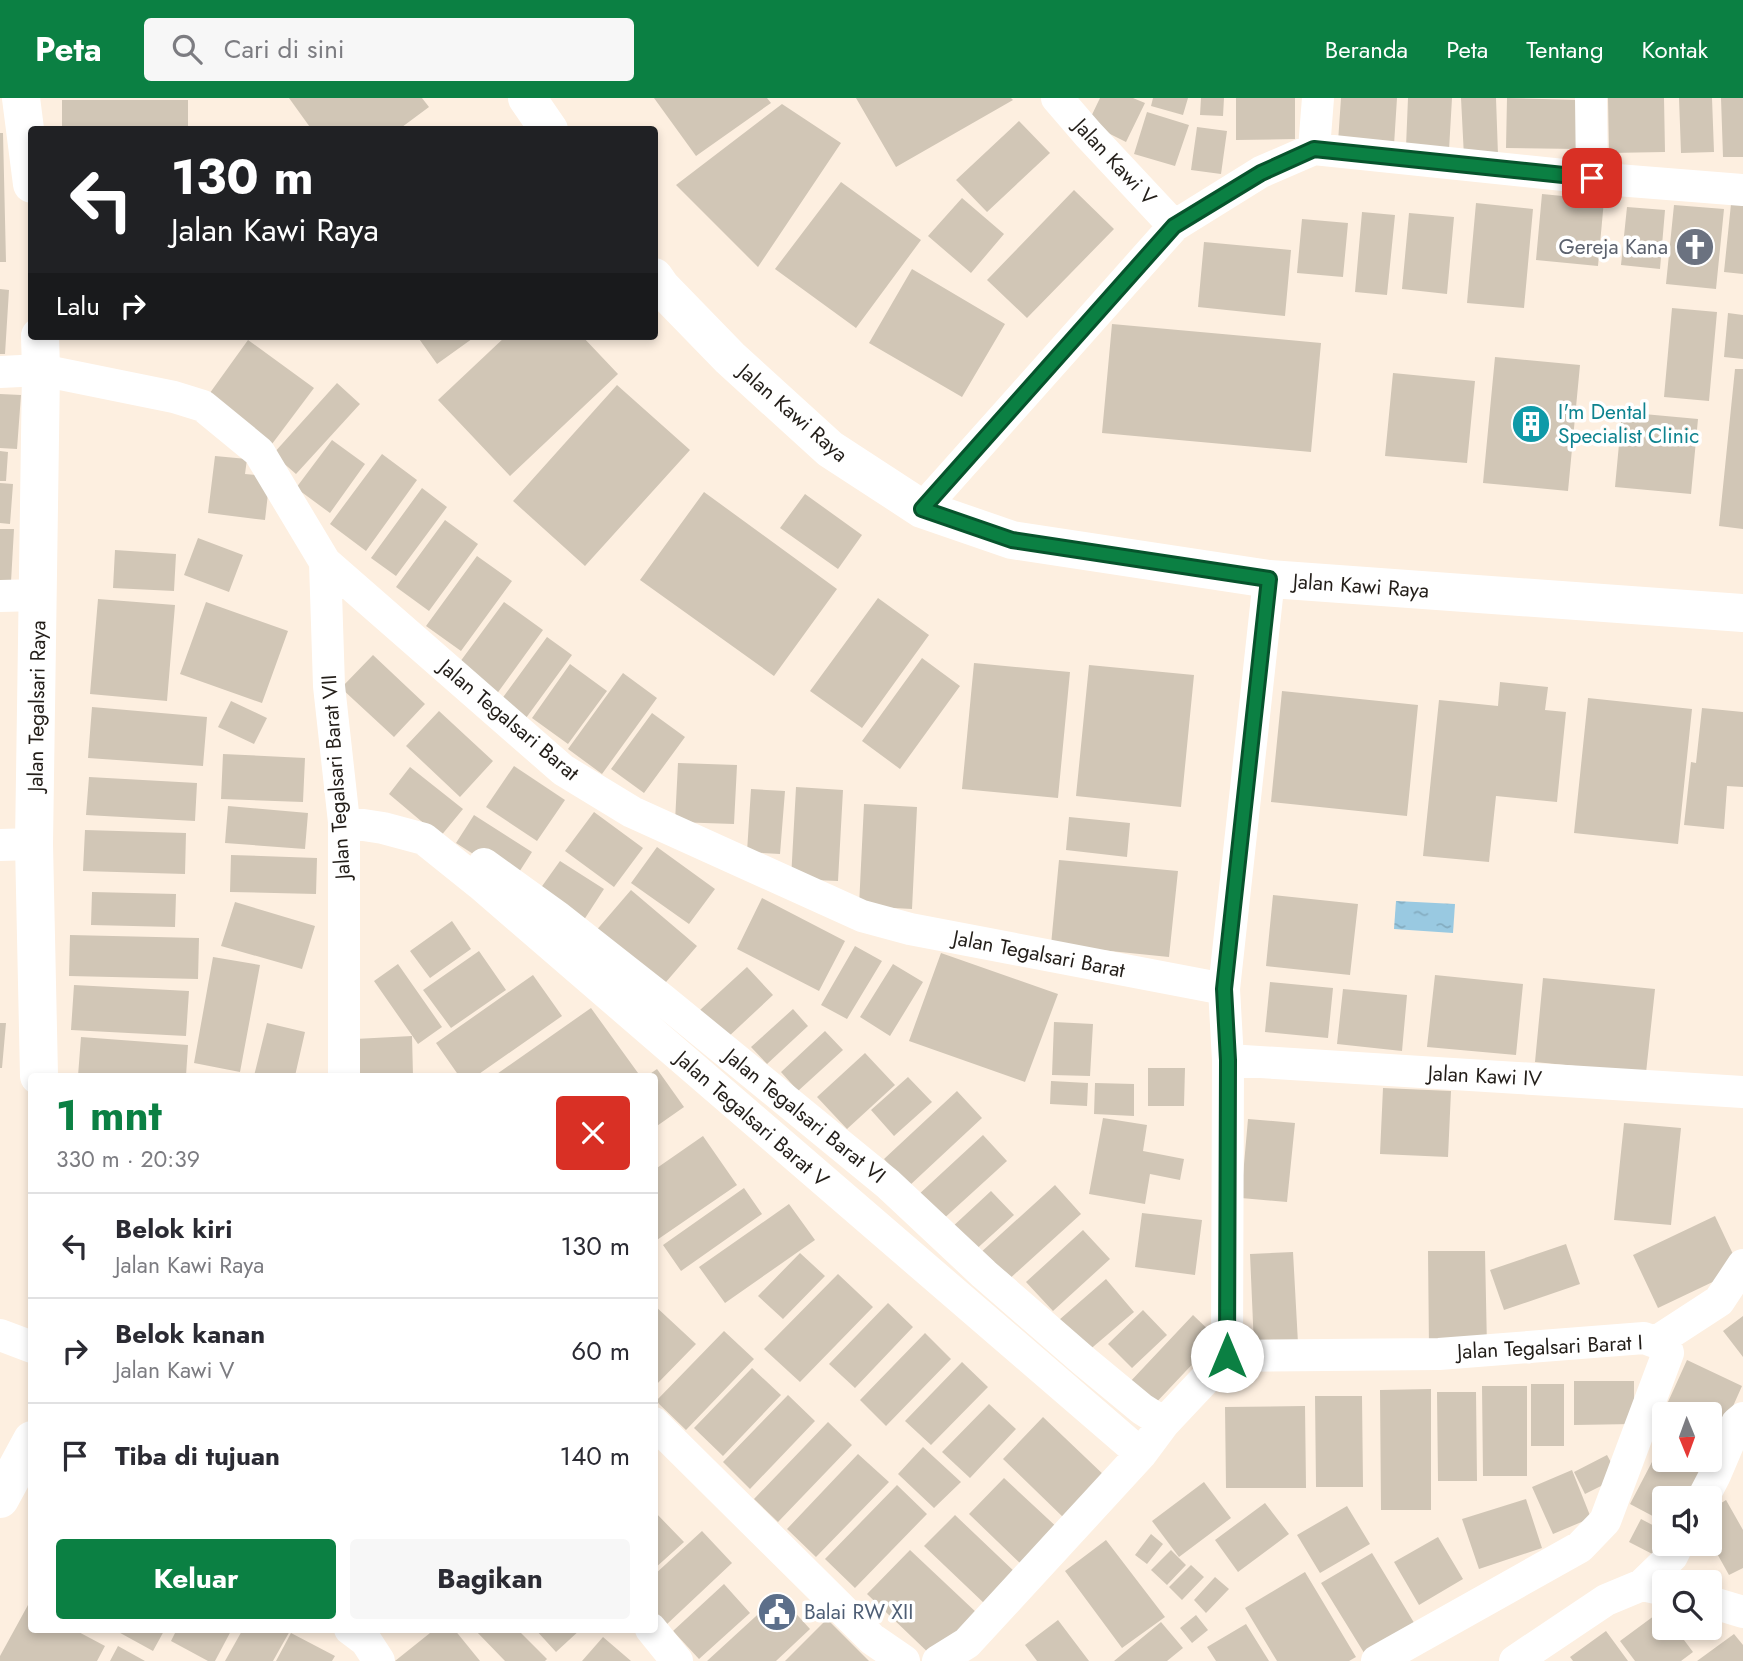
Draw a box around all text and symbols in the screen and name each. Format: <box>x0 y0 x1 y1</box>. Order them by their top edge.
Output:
search box <box>144 18 634 81</box>
text: Peta <box>35 26 102 73</box>
icon: search <box>168 30 206 68</box>
text: Cari di sini <box>224 30 345 68</box>
text: Beranda <box>1325 32 1408 67</box>
text: Peta <box>1446 32 1488 67</box>
text: Tentang <box>1526 32 1604 67</box>
text: Kontak <box>1642 32 1708 67</box>
street label: Jalan Kawi V <box>1065 110 1163 212</box>
text: 130 m <box>171 142 314 212</box>
pin <box>1562 148 1622 208</box>
icon: left <box>56 154 147 245</box>
icon: arrive <box>1573 159 1611 197</box>
text: Jalan Kawi Raya <box>171 207 379 253</box>
church icon: Gereja Kana <box>1674 226 1716 268</box>
place label: Gereja Kana <box>1558 232 1668 262</box>
text: Lalu <box>56 287 100 325</box>
icon: right <box>114 287 152 325</box>
street label: Jalan Kawi Raya <box>729 355 854 469</box>
place label: I'm Dental Specialist Clinic <box>1558 397 1699 451</box>
building icon: I'm Dental Specialist Clinic <box>1510 403 1552 445</box>
street label: Jalan Kawi Raya <box>1289 566 1430 606</box>
street label: Jalan Tegalsari Raya <box>20 620 53 795</box>
street label: Jalan Tegalsari Barat <box>430 651 585 788</box>
street label: Jalan Tegalsari Barat VII <box>314 674 358 883</box>
street label: Jalan Tegalsari Barat <box>948 922 1127 985</box>
street label: Jalan Tegalsari Barat VI <box>719 1043 891 1189</box>
street label: Jalan Tegalsari Barat V <box>670 1046 834 1192</box>
street label: Jalan Kawi IV <box>1424 1058 1543 1094</box>
text: 1 mnt <box>56 1085 162 1146</box>
button: close <box>556 1096 630 1170</box>
text: 330 m · 20:39 <box>56 1142 200 1176</box>
text: Belok kiri <box>115 1210 232 1248</box>
icon: left <box>56 1227 94 1265</box>
text: 130 m <box>560 1227 630 1265</box>
text: Jalan Kawi Raya <box>115 1248 264 1282</box>
text: Belok kanan <box>115 1315 265 1353</box>
position arrow <box>1190 1319 1264 1393</box>
street label: Jalan Tegalsari Barat I <box>1453 1327 1644 1367</box>
icon: right <box>56 1332 94 1370</box>
text: 60 m <box>571 1332 630 1370</box>
text: Jalan Kawi V <box>115 1353 235 1387</box>
north arrow <box>1652 1402 1722 1472</box>
map controls <box>1652 1402 1722 1640</box>
icon: arrive <box>56 1437 94 1475</box>
text: Tiba di tujuan <box>115 1437 280 1475</box>
text: 140 m <box>559 1437 630 1475</box>
button: sound <box>1652 1486 1722 1556</box>
button: Keluar <box>56 1539 336 1619</box>
button: Bagikan <box>350 1539 630 1619</box>
button: search <box>1652 1570 1722 1640</box>
public building icon: Balai RW XII <box>756 1591 798 1633</box>
place label: Balai RW XII <box>804 1597 913 1627</box>

